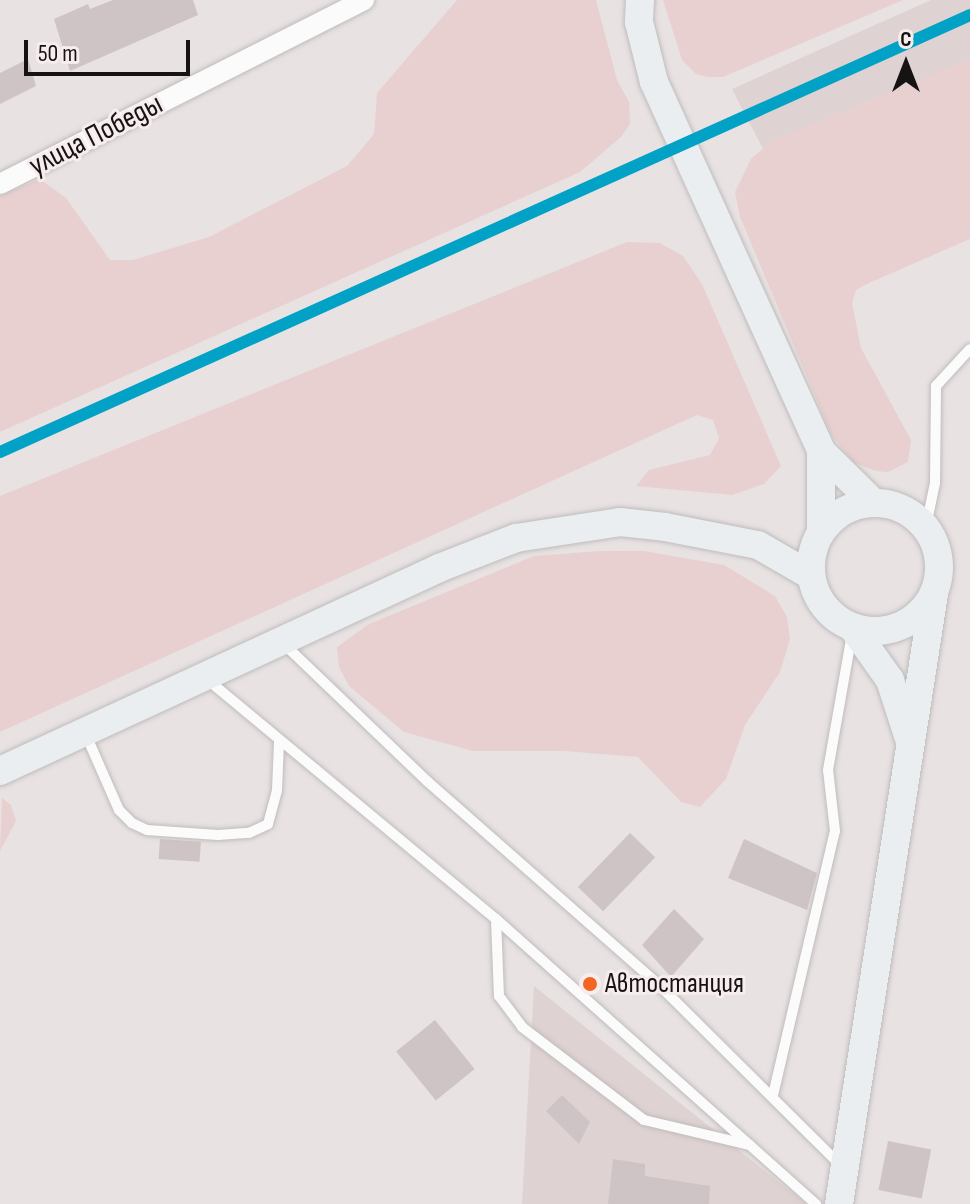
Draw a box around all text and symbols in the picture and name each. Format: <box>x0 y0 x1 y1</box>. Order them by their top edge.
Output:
scale bar <box>28 24 194 74</box>
north arrow <box>866 24 946 104</box>
text: С <box>900 26 912 53</box>
text: 50 m <box>38 39 78 68</box>
street label: улица Победы <box>23 86 169 184</box>
place label: Автостанция <box>605 967 744 1001</box>
marker: Автостанция <box>582 976 598 992</box>

